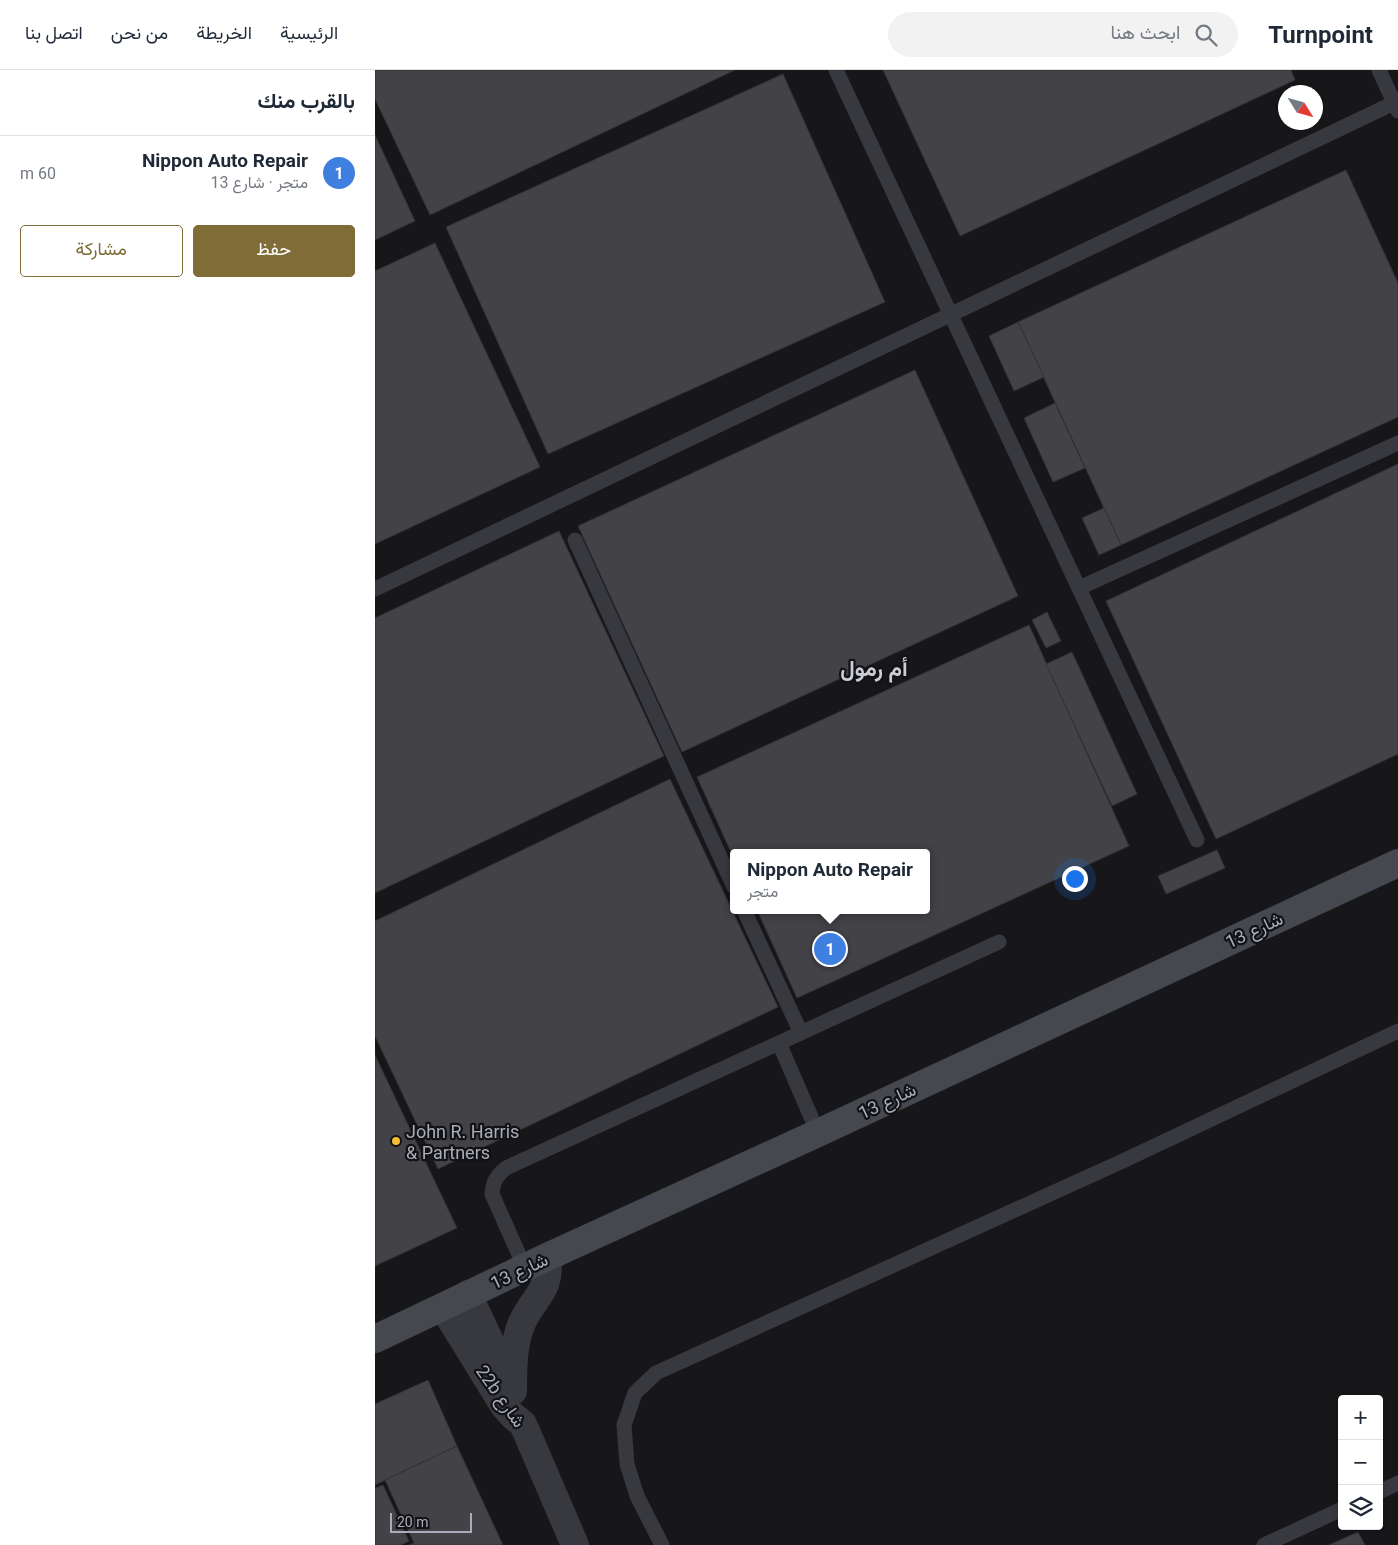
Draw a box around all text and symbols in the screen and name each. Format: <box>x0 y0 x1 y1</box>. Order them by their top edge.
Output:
search box <box>888 12 1238 57</box>
text: ابحث هنا <box>1110 21 1180 44</box>
icon: search <box>1192 21 1220 49</box>
text: Turnpoint <box>1268 21 1373 49</box>
text: اتصل بنا <box>25 22 83 43</box>
text: من نحن <box>111 22 168 43</box>
text: الخريطة <box>196 22 252 43</box>
text: الرئيسية <box>280 22 338 43</box>
north arrow <box>1278 85 1323 130</box>
text: بالقرب منك <box>258 89 355 113</box>
text: Nippon Auto Repair <box>142 149 308 172</box>
text: 60 m <box>20 164 56 183</box>
text: 1 <box>334 164 344 183</box>
text: متجر · شارع 13 <box>210 173 308 192</box>
button: مشاركة <box>20 225 183 277</box>
button: حفظ <box>193 225 355 277</box>
district label: أم رمول <box>840 656 908 683</box>
popup <box>730 849 930 914</box>
text: Nippon Auto Repair <box>747 858 913 881</box>
your location <box>1062 866 1088 892</box>
text: متجر <box>747 882 778 901</box>
street label: شارع 13 <box>1222 908 1287 954</box>
pin: 1 <box>814 930 846 968</box>
street label: شارع 13 <box>855 1079 920 1125</box>
place label: John R. Harris & Partners <box>406 1121 519 1163</box>
marker: John R. Harris & Partners <box>390 1135 402 1147</box>
street label: شارع 13 <box>487 1249 552 1295</box>
street label: 22b شارع <box>470 1361 530 1432</box>
map controls <box>1338 1395 1383 1530</box>
button: + <box>1338 1395 1383 1440</box>
button: − <box>1338 1440 1383 1485</box>
button: layers <box>1338 1485 1383 1530</box>
scale bar <box>390 1510 473 1533</box>
text: 20 m <box>397 1514 429 1530</box>

